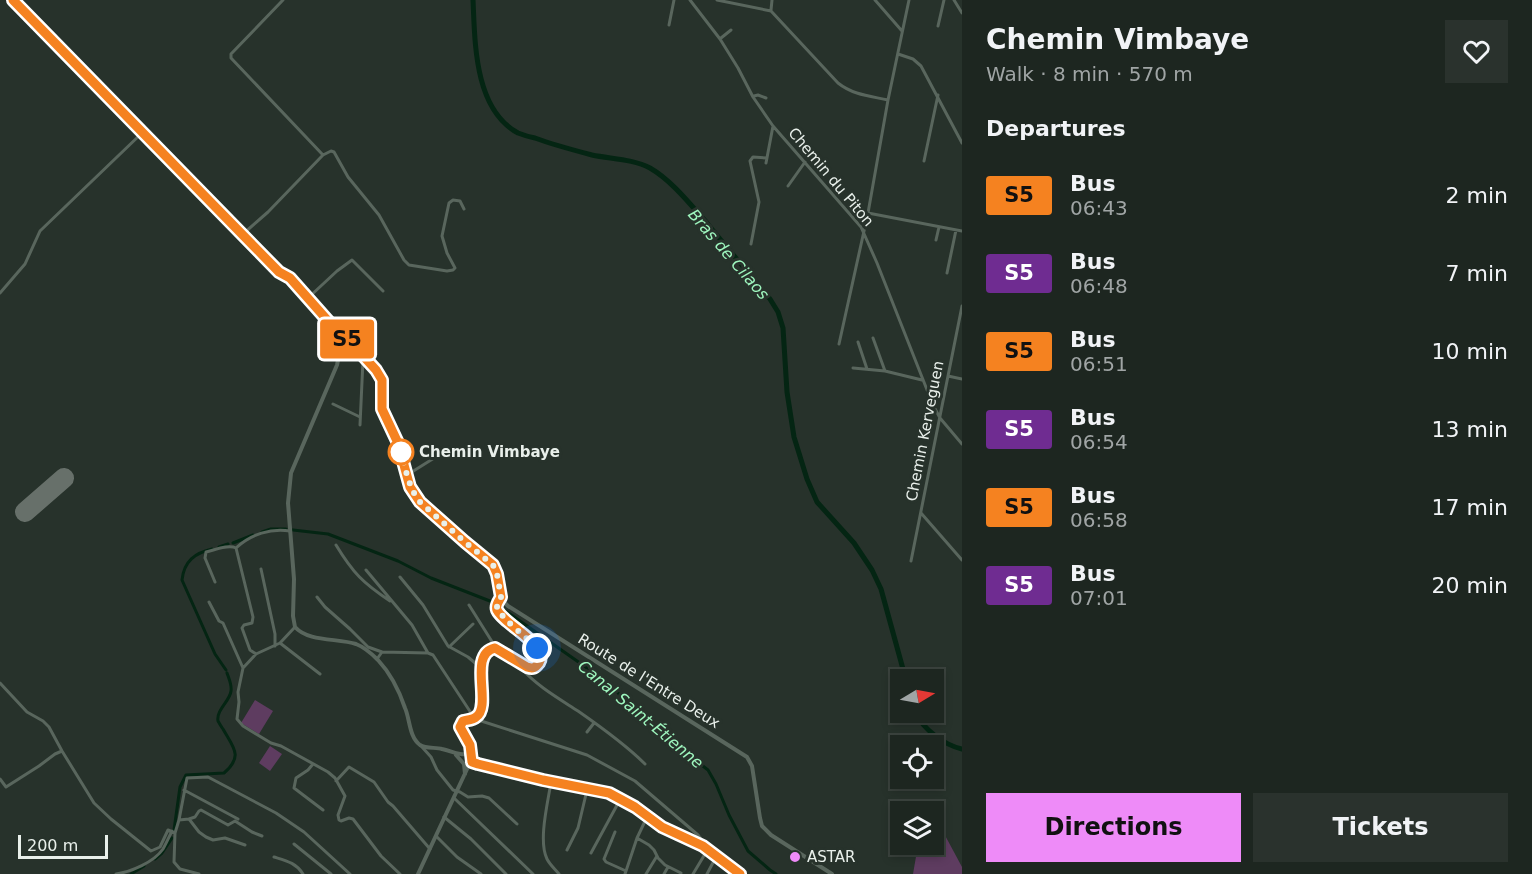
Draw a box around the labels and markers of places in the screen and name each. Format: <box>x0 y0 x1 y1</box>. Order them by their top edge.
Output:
marker: Chemin Vimbaye <box>388 439 414 465</box>
place label: Chemin Vimbaye <box>419 443 560 461</box>
place label: ASTAR <box>807 848 855 866</box>
marker: ASTAR <box>788 850 802 864</box>

